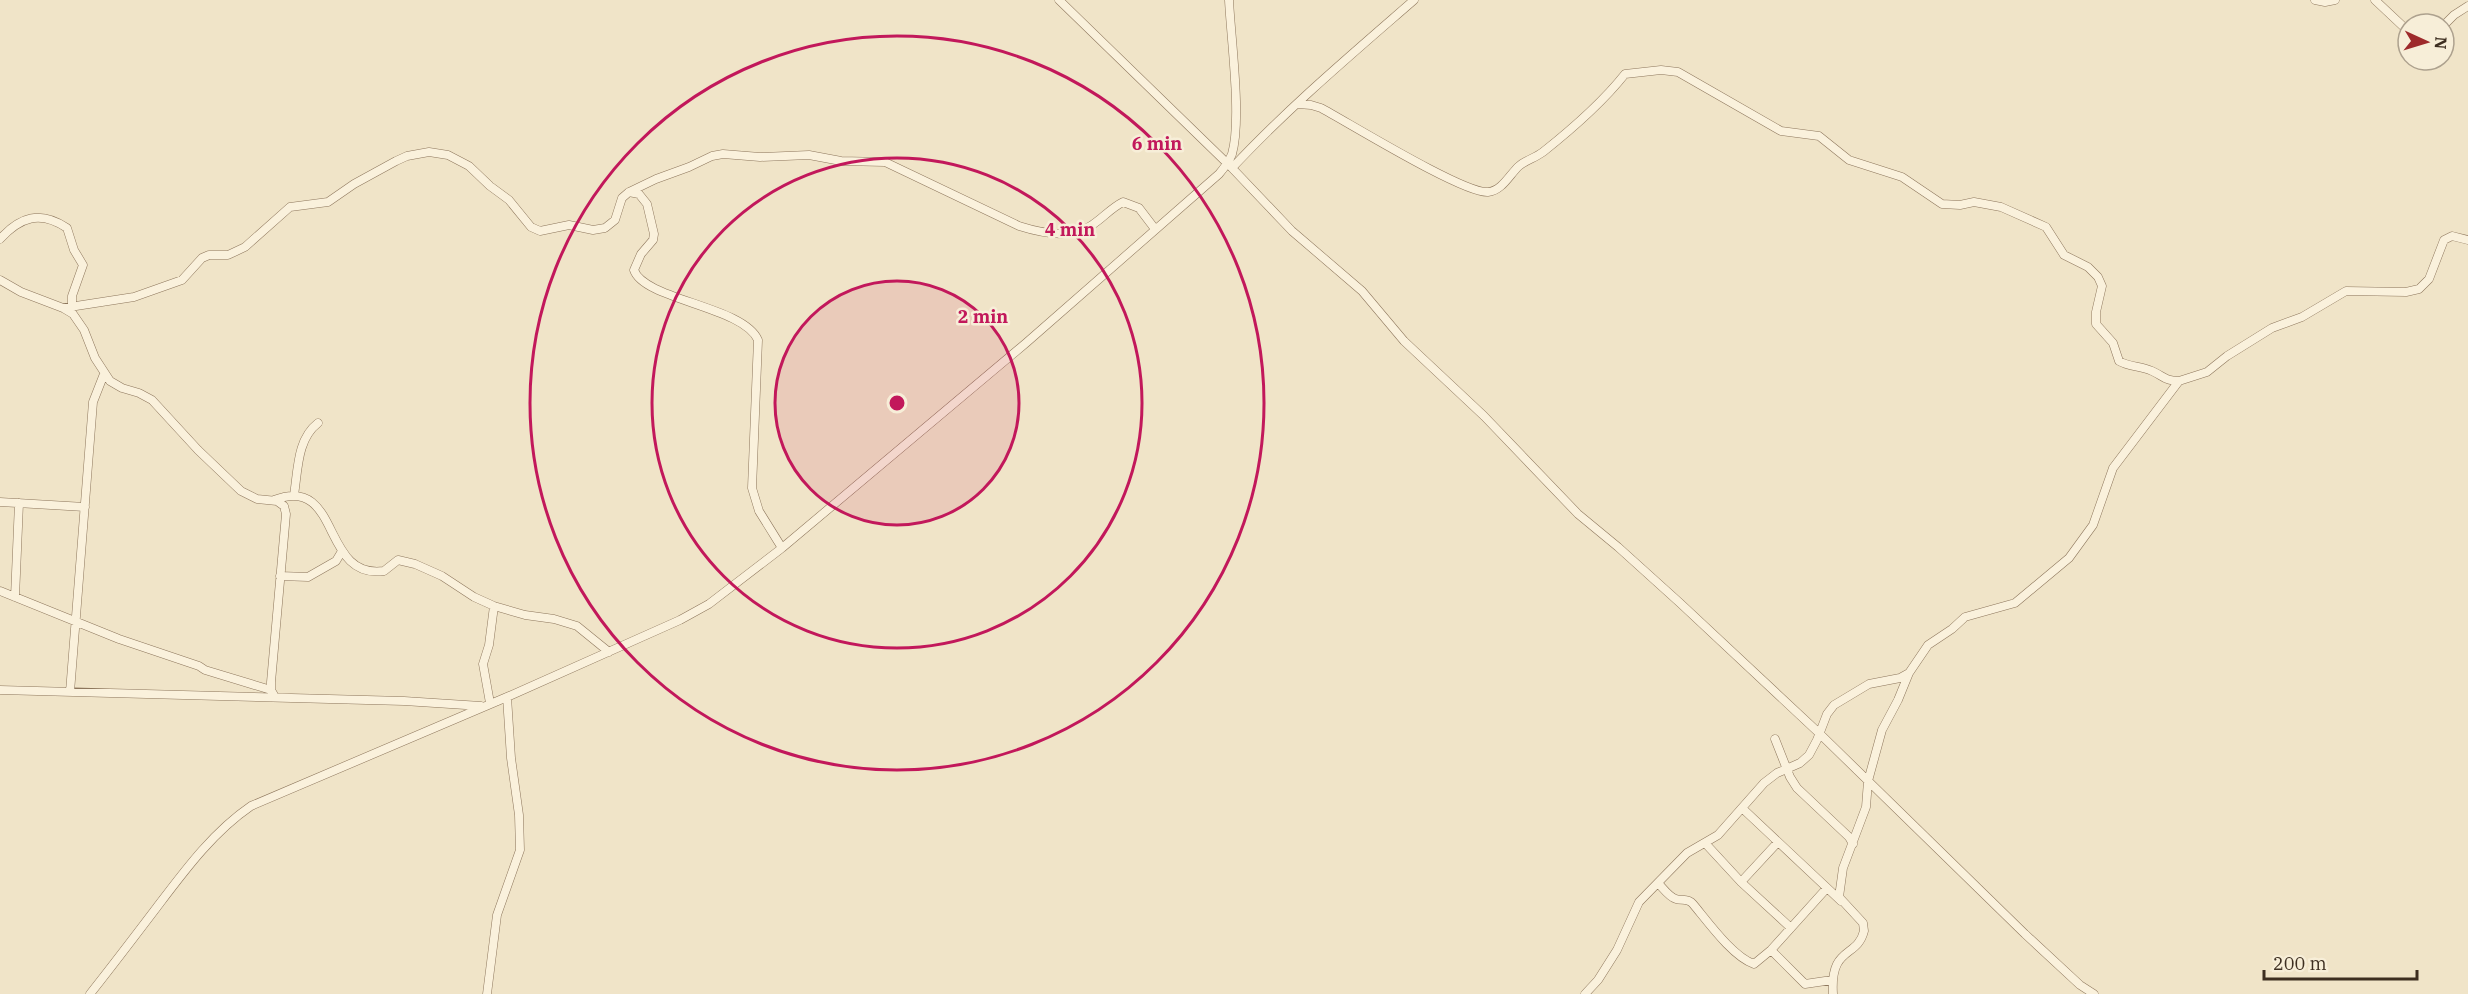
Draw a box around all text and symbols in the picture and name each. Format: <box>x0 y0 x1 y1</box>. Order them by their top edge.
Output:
north arrow <box>2396 12 2456 72</box>
text: N <box>2431 36 2451 50</box>
text: 6 min <box>1132 132 1182 155</box>
text: 4 min <box>1045 218 1095 241</box>
text: 2 min <box>958 305 1008 328</box>
centre of rings <box>887 393 907 413</box>
scale bar <box>2264 943 2417 981</box>
text: 200 m <box>2273 952 2327 975</box>

